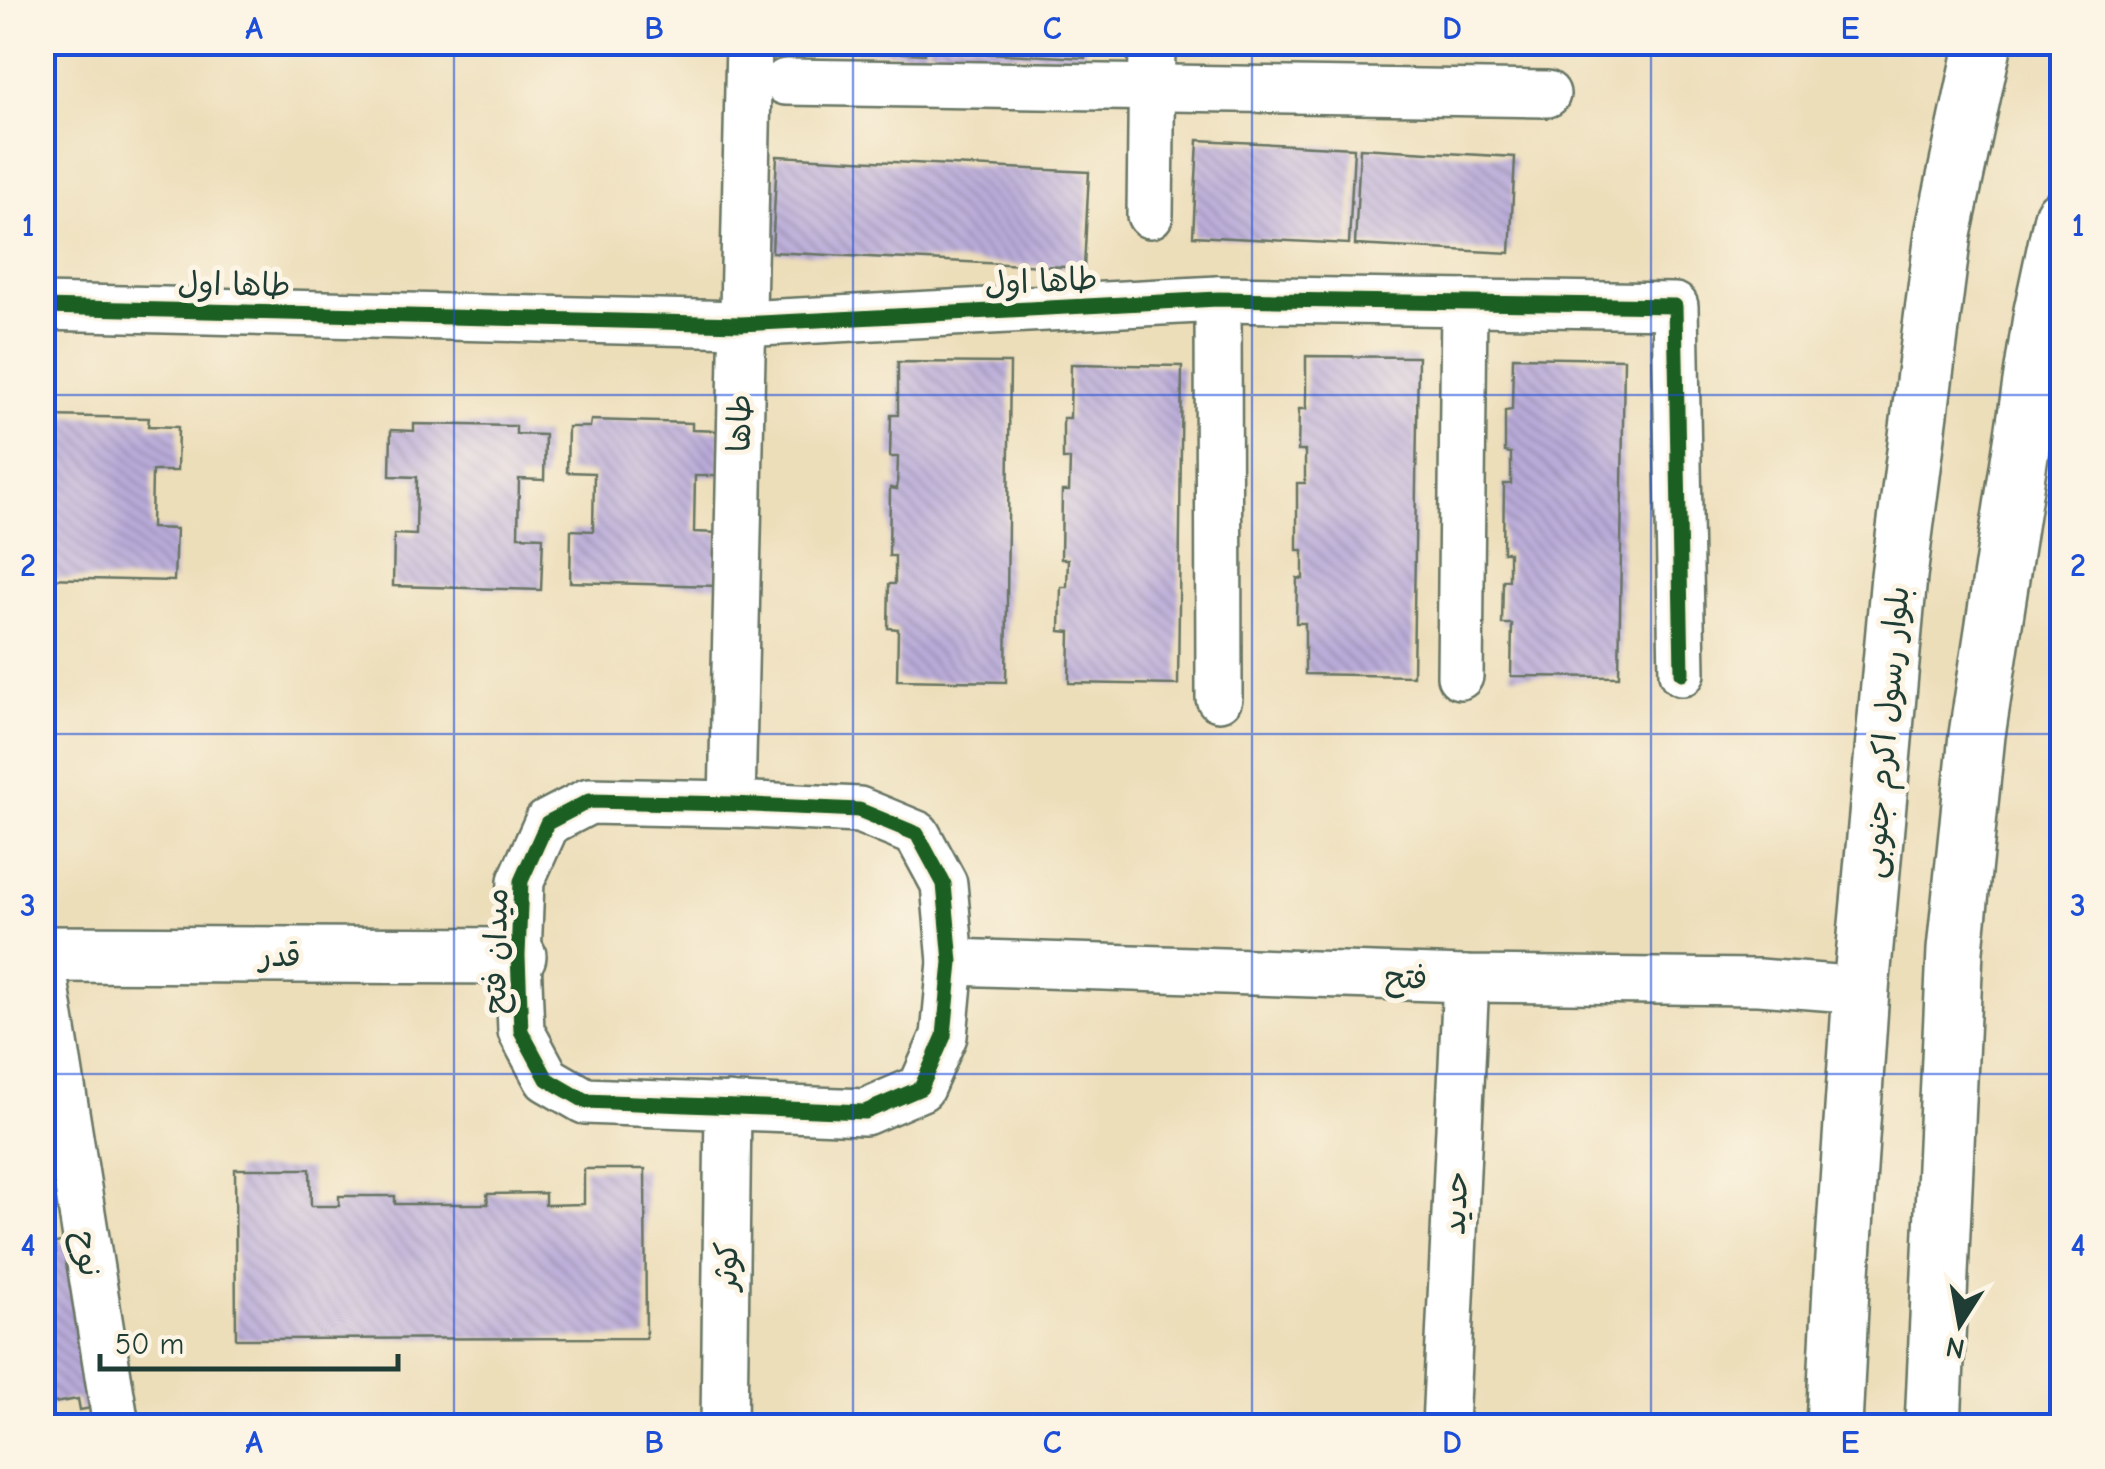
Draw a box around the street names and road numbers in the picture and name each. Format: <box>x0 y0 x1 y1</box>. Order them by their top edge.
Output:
street label: طاها اول <box>984 260 1099 303</box>
street label: طاها اول <box>177 265 291 304</box>
street label: طاها <box>720 393 759 453</box>
street label: بلوار رسول اکرم جنوبی <box>1854 584 1923 880</box>
street label: میدان فتح <box>476 888 518 1015</box>
street label: قدر <box>256 937 301 974</box>
street label: فتح <box>1384 958 1428 1000</box>
street label: حدید <box>1435 1170 1476 1236</box>
street label: نوح <box>64 1227 109 1279</box>
street label: کوثر <box>708 1241 745 1294</box>

